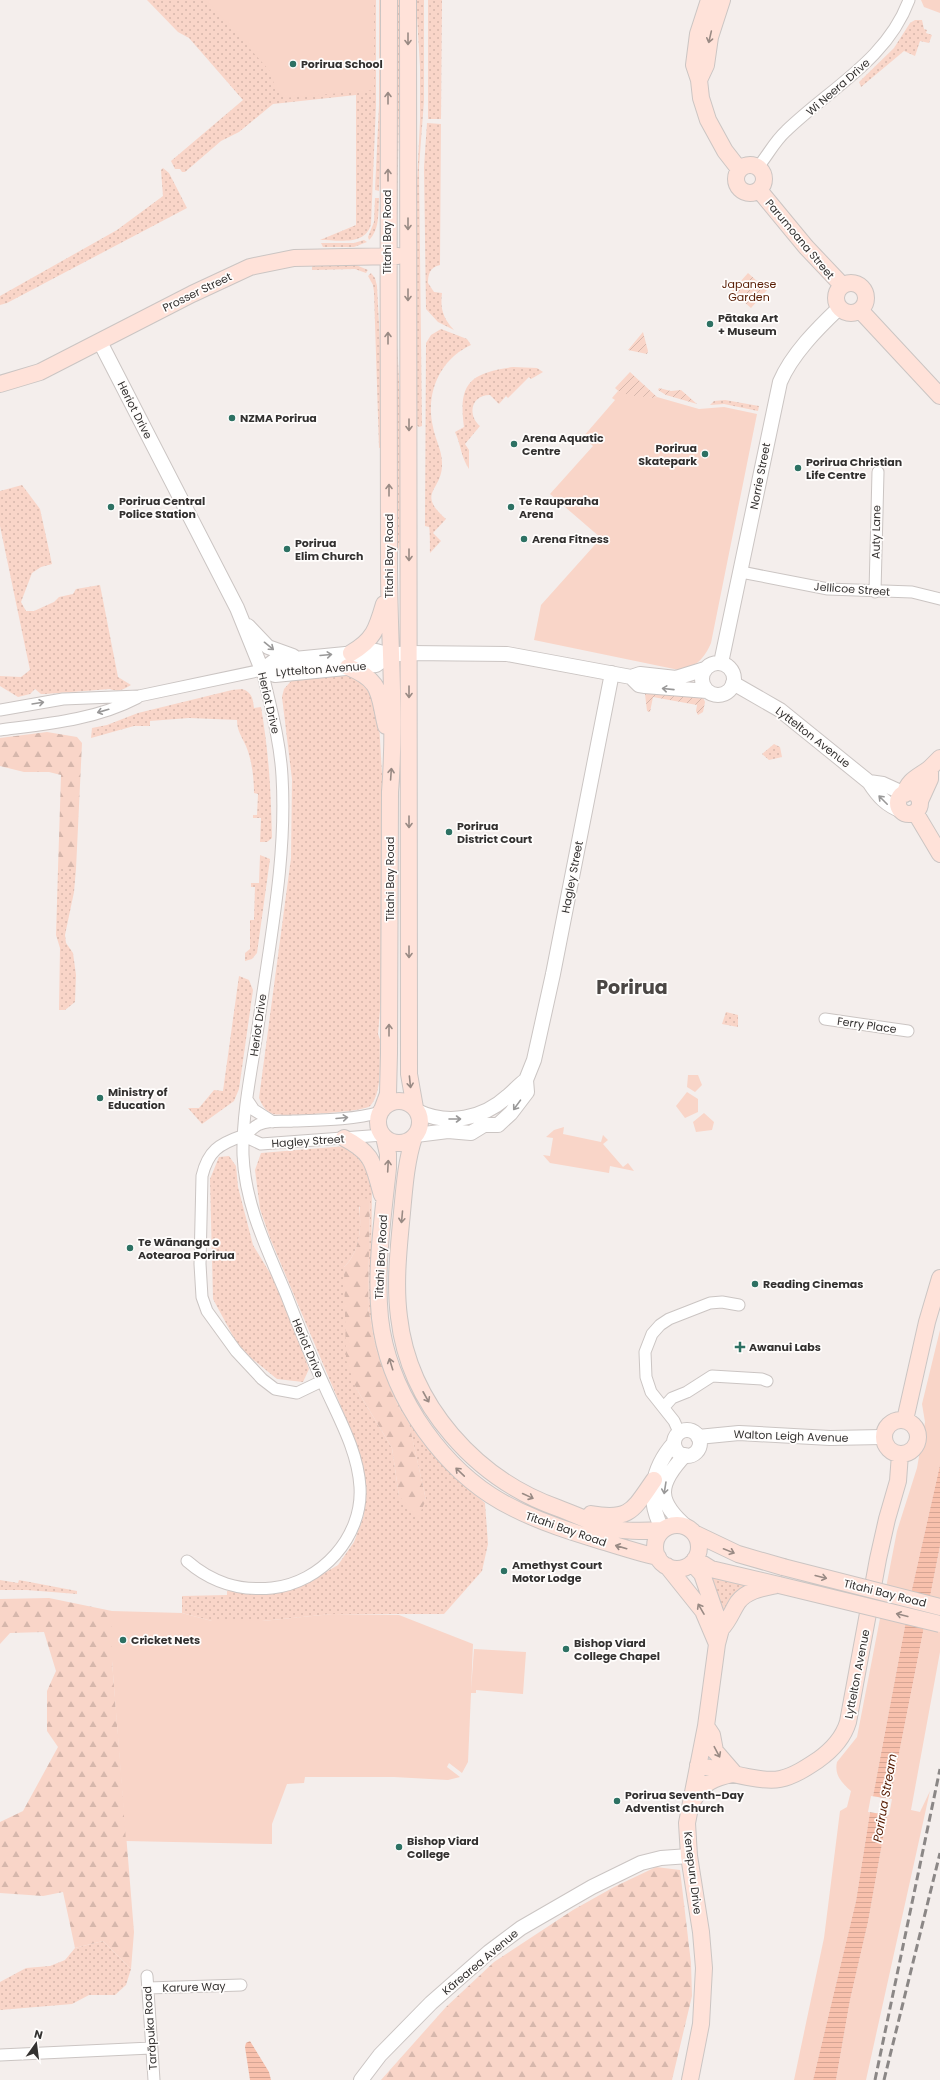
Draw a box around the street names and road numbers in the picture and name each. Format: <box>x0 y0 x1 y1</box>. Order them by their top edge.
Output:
street label: Wi Neera Drive <box>803 55 873 119</box>
street label: Titahi Bay Road <box>379 190 395 274</box>
street label: Parumoana Street <box>762 195 838 283</box>
street label: Prosser Street <box>160 268 234 316</box>
street label: Heriot Drive <box>114 378 156 442</box>
street label: Norrie Street <box>746 441 774 511</box>
street label: Auty Lane <box>868 505 884 559</box>
street label: Titahi Bay Road <box>381 514 397 598</box>
street label: Jellicoe Street <box>813 578 891 600</box>
street label: Lyttelton Avenue <box>275 658 367 680</box>
street label: Heriot Drive <box>254 671 284 736</box>
street label: Lyttelton Avenue <box>772 703 854 771</box>
street label: Titahi Bay Road <box>382 837 398 921</box>
street label: Hagley Street <box>557 839 587 915</box>
street label: Heriot Drive <box>246 993 270 1057</box>
street label: Ferry Place <box>836 1013 898 1037</box>
street label: Hagley Street <box>271 1130 345 1152</box>
street label: Titahi Bay Road <box>371 1214 391 1300</box>
street label: Heriot Drive <box>288 1316 328 1380</box>
street label: Walton Leigh Avenue <box>733 1426 849 1446</box>
street label: Titahi Bay Road <box>523 1508 609 1550</box>
street label: Titahi Bay Road <box>842 1575 928 1611</box>
street label: Lyttelton Avenue <box>840 1628 874 1720</box>
street label: Kenepuru Drive <box>680 1831 706 1916</box>
street label: Kārearea Avenue <box>438 1925 522 1999</box>
street label: Karure Way <box>162 1978 227 1996</box>
street label: Tarāpuka Road <box>139 1986 161 2070</box>

